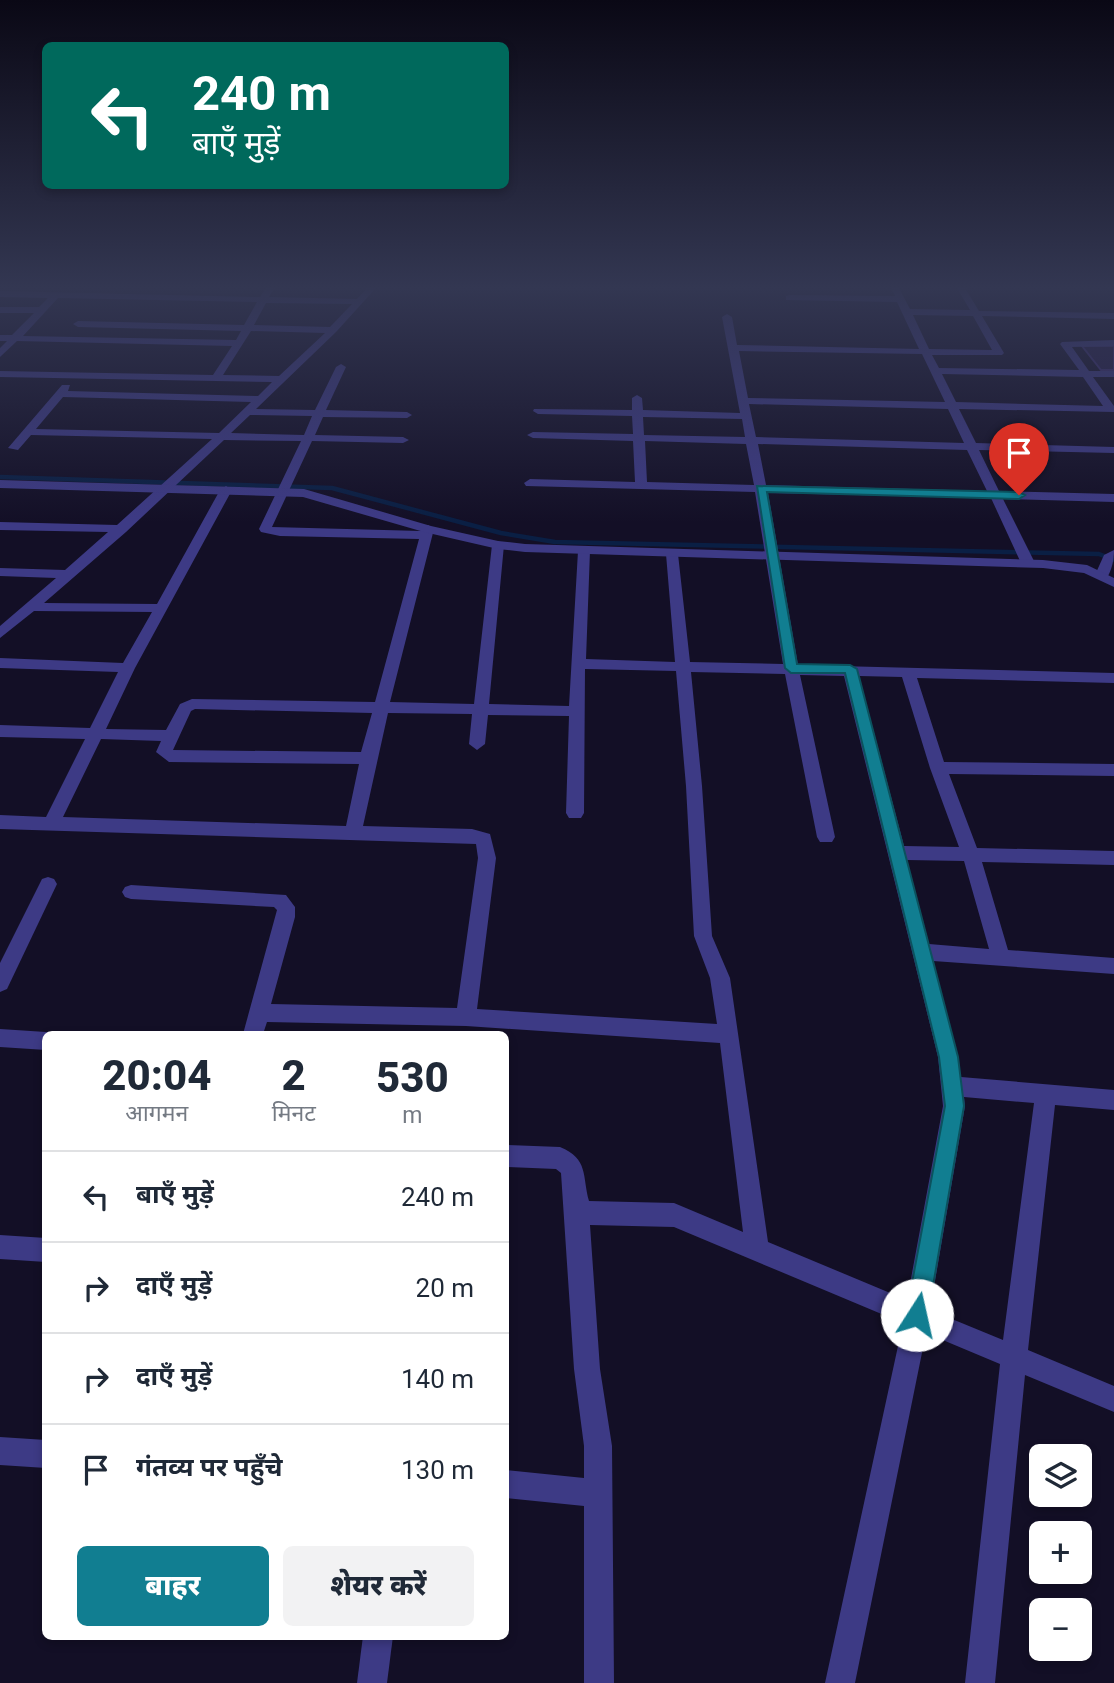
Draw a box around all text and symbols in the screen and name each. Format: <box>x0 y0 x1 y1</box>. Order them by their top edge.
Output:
text: 240 m <box>192 65 331 122</box>
icon: left <box>77 70 168 161</box>
text: बाएँ मुड़ें <box>192 124 280 162</box>
pin <box>989 423 1049 495</box>
icon: arrive <box>1000 434 1038 472</box>
text: 20:04 <box>102 1051 211 1100</box>
text: 2 <box>282 1051 306 1100</box>
text: 530 <box>376 1053 449 1102</box>
text: आगमन <box>125 1100 188 1127</box>
text: मिनट <box>272 1100 316 1127</box>
text: m <box>402 1102 422 1129</box>
icon: left <box>77 1178 115 1216</box>
text: बाएँ मुड़ें <box>136 1179 214 1209</box>
text: 240 m <box>401 1182 474 1212</box>
icon: right <box>77 1269 115 1307</box>
text: दाएँ मुड़ें <box>136 1270 212 1300</box>
text: 20 m <box>416 1273 474 1303</box>
position arrow <box>880 1278 954 1352</box>
icon: right <box>77 1360 115 1398</box>
text: दाएँ मुड़ें <box>136 1361 212 1391</box>
text: 140 m <box>401 1364 474 1394</box>
map controls <box>1029 1444 1092 1661</box>
button: layers <box>1029 1444 1092 1507</box>
icon: arrive <box>77 1451 115 1489</box>
text: गंतव्य पर पहुँचे <box>136 1452 283 1482</box>
text: 130 m <box>401 1455 474 1485</box>
button: + <box>1029 1521 1092 1584</box>
button: बाहर <box>77 1546 269 1626</box>
button: शेयर करें <box>283 1546 474 1626</box>
button: − <box>1029 1598 1092 1661</box>

